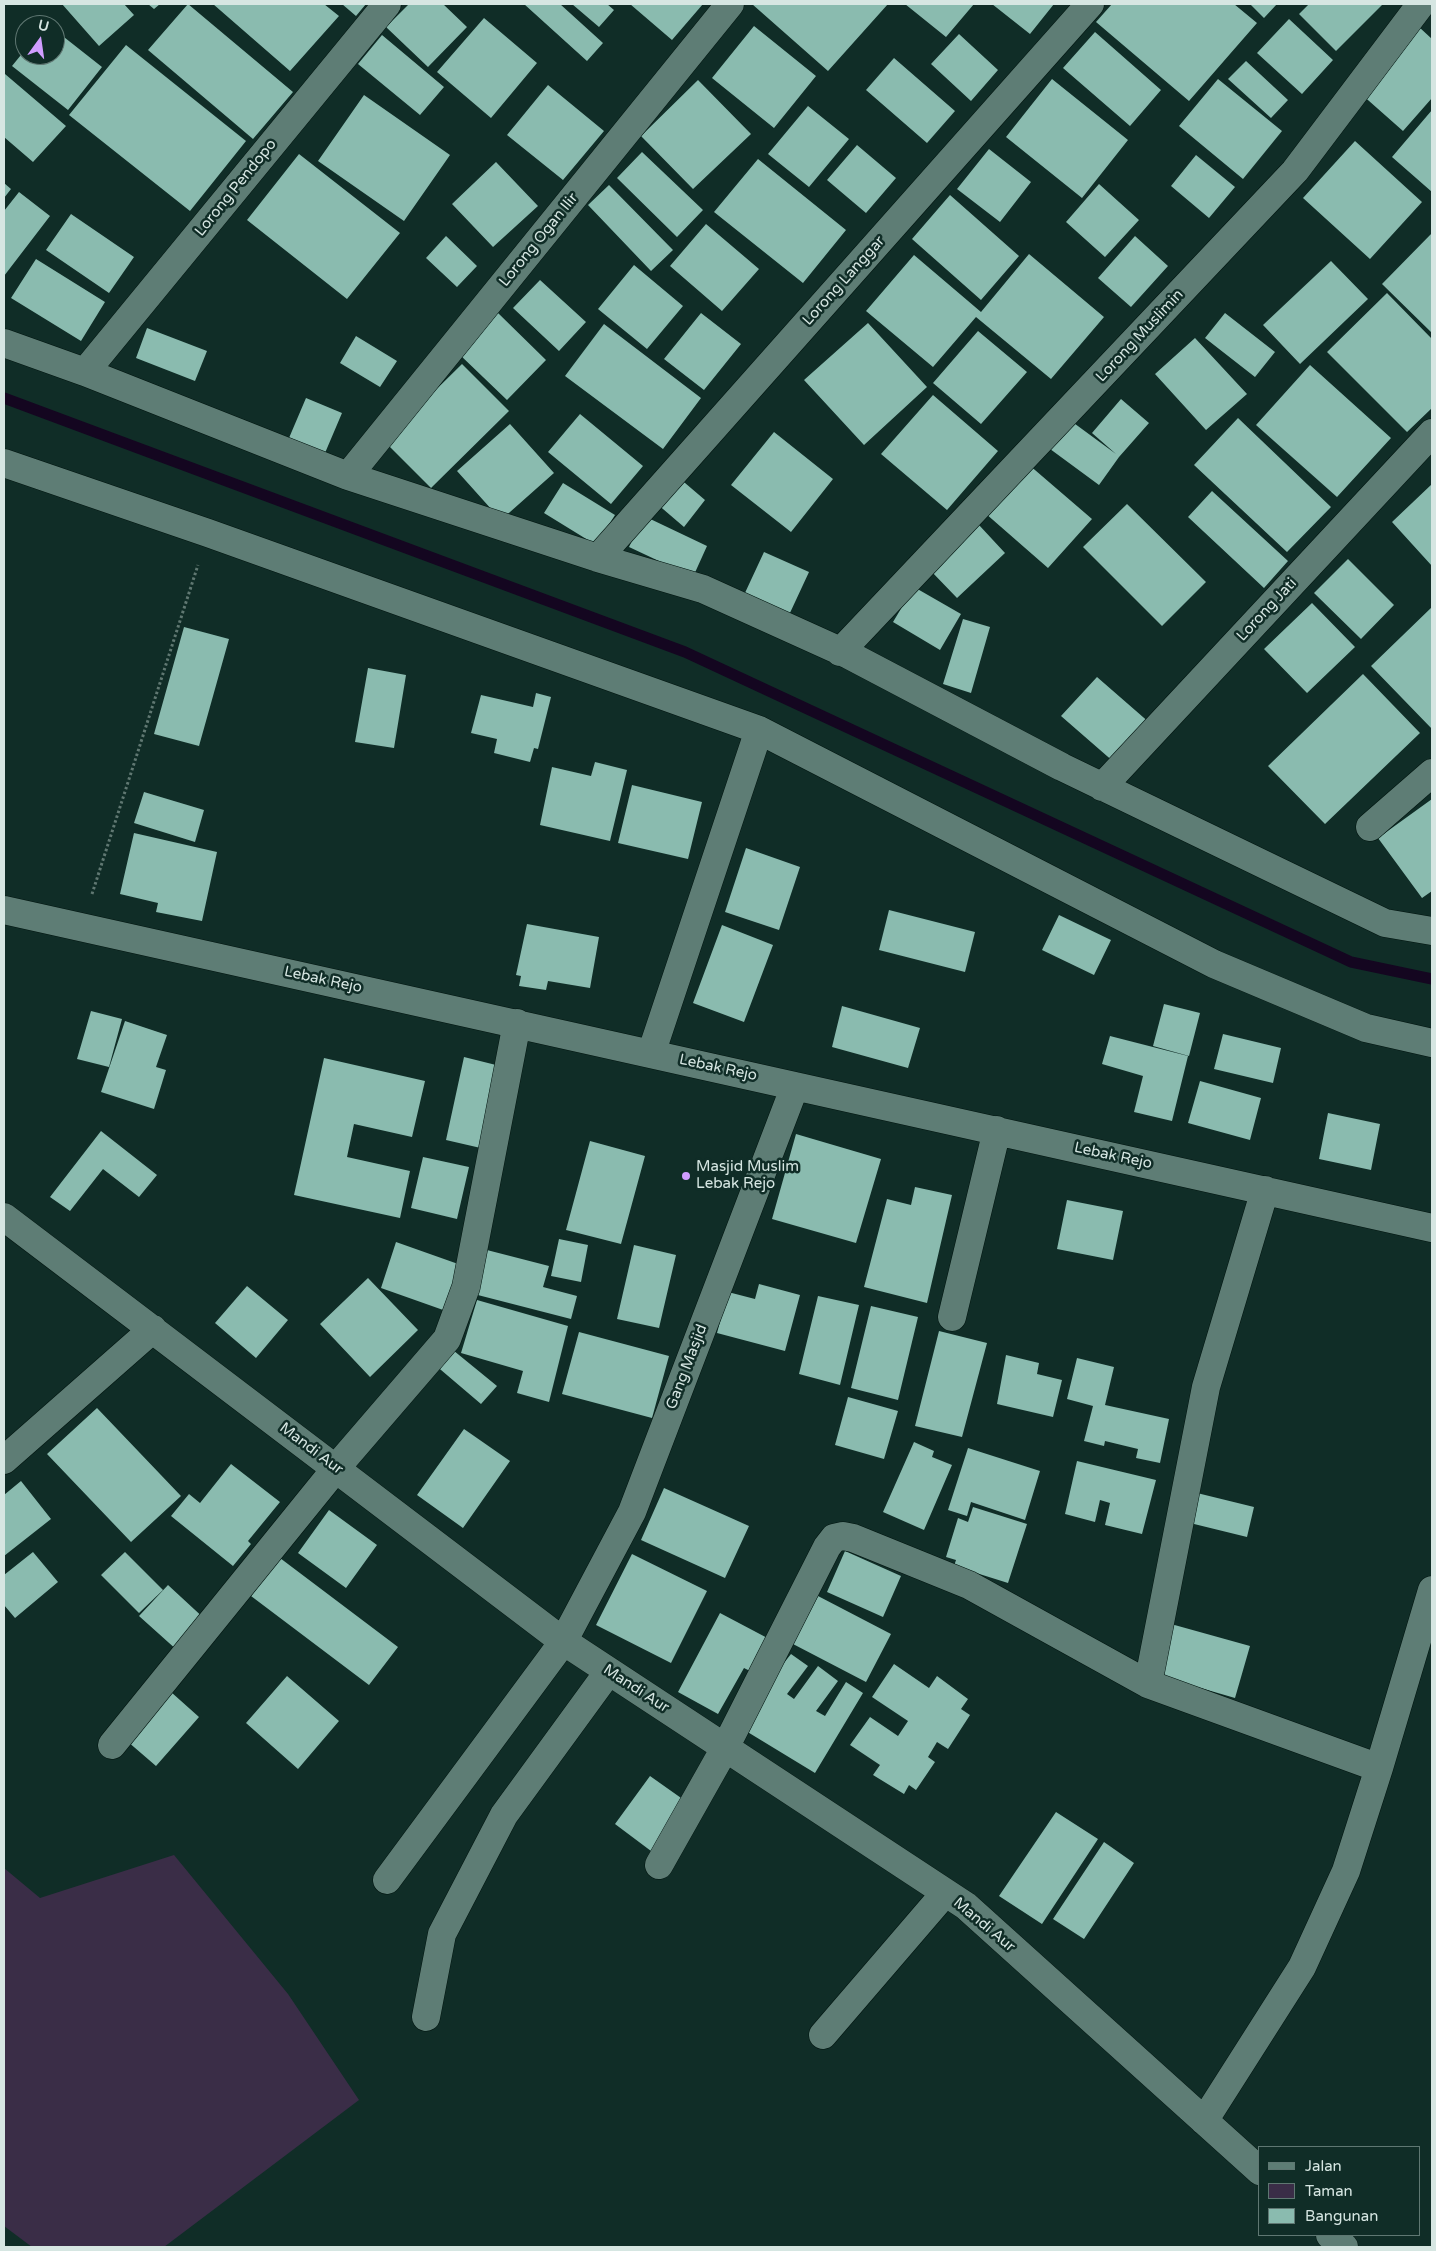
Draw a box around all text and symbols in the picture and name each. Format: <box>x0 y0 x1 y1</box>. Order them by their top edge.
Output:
north arrow <box>15 15 65 65</box>
text: U <box>36 16 51 35</box>
street label: Lorong Pendopo <box>191 136 281 240</box>
street label: Lorong Ogan Ilir <box>496 190 582 290</box>
street label: Lorong Langgar <box>799 233 889 329</box>
street label: Lorong Muslimin <box>1093 286 1187 386</box>
street label: Lorong Jati <box>1233 575 1301 645</box>
street label: Lebak Rejo <box>282 963 364 997</box>
street label: Lebak Rejo <box>677 1051 759 1085</box>
street label: Lebak Rejo <box>1072 1139 1154 1173</box>
place label: Masjid Muslim Lebak Rejo <box>696 1158 799 1193</box>
marker: Masjid Muslim Lebak Rejo <box>680 1170 692 1182</box>
street label: Gang Masjid <box>663 1322 711 1412</box>
street label: Mandi Aur <box>276 1419 346 1479</box>
street label: Mandi Aur <box>600 1661 672 1717</box>
street label: Mandi Aur <box>949 1894 1019 1956</box>
legend <box>1258 2146 1421 2236</box>
text: Jalan <box>1305 2157 1342 2175</box>
text: Taman <box>1305 2182 1353 2200</box>
text: Bangunan <box>1305 2207 1378 2225</box>

